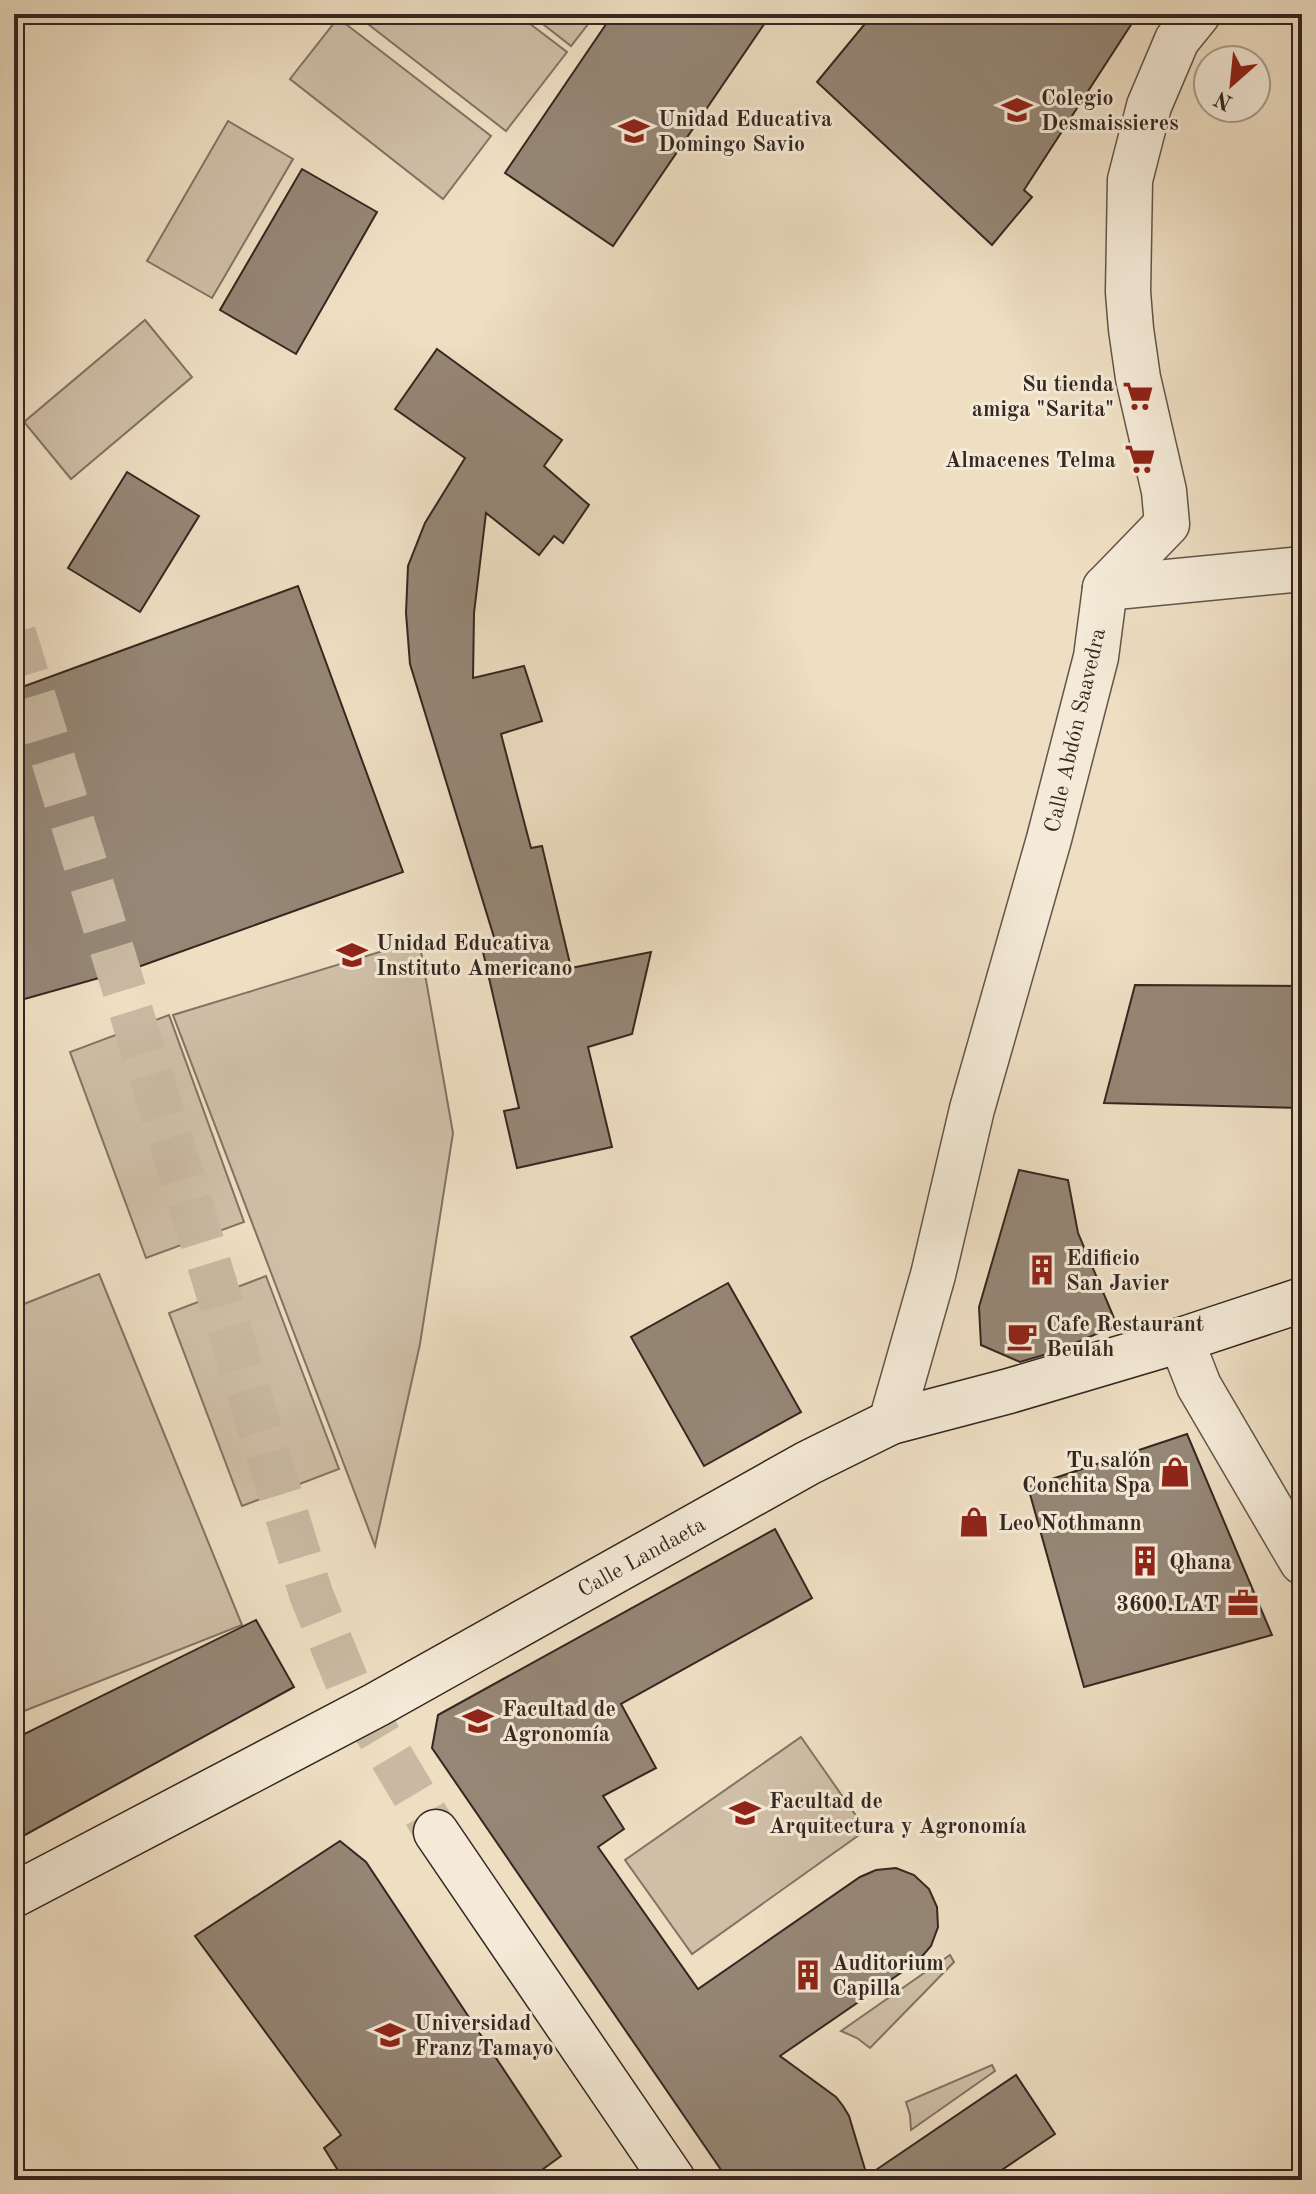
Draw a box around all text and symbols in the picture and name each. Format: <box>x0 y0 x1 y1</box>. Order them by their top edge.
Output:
north arrow <box>1192 44 1272 124</box>
text: N <box>1211 86 1236 114</box>
place label: Colegio Desmaissieres <box>1041 88 1179 135</box>
school or university icon: Colegio Desmaissieres <box>1000 93 1034 127</box>
place label: Unidad Educativa Domingo Savio <box>658 109 832 156</box>
school or university icon: Unidad Educativa Domingo Savio <box>617 114 651 148</box>
place label: Su tienda amiga "Sarita" <box>972 374 1114 421</box>
supermarket icon: Su tienda amiga "Sarita" <box>1121 379 1155 413</box>
supermarket icon: Almacenes Telma <box>1123 442 1157 476</box>
place label: Almacenes Telma <box>945 450 1116 472</box>
street label: Calle Abdón Saavedra <box>1042 626 1110 835</box>
place label: Unidad Educativa Instituto Americano <box>376 933 573 980</box>
school or university icon: Unidad Educativa Instituto Americano <box>335 938 369 972</box>
place label: Edificio San Javier <box>1066 1248 1169 1295</box>
building icon: Edificio San Javier <box>1025 1253 1059 1287</box>
place label: Cafe Restaurant Beulah <box>1046 1314 1204 1361</box>
cafe icon: Cafe Restaurant Beulah <box>1005 1319 1039 1353</box>
place label: Tu salón Conchita Spa <box>1022 1450 1151 1497</box>
shop icon: Tu salón Conchita Spa <box>1158 1455 1192 1489</box>
shop icon: Leo Nothmann <box>957 1505 991 1539</box>
place label: Leo Nothmann <box>998 1513 1142 1535</box>
street label: Calle Landaeta <box>574 1514 710 1602</box>
building icon: Qhana <box>1128 1544 1162 1578</box>
place label: Qhana <box>1169 1552 1232 1574</box>
office icon: 3600.LAT <box>1226 1586 1260 1620</box>
place label: 3600.LAT <box>1116 1594 1219 1616</box>
place label: Facultad de Agronomía <box>502 1699 616 1746</box>
school or university icon: Facultad de Agronomía <box>461 1704 495 1738</box>
place label: Facultad de Arquitectura y Agronomía <box>769 1791 1027 1838</box>
school or university icon: Facultad de Arquitectura y Agronomía <box>728 1796 762 1830</box>
place label: Auditorium Capilla <box>832 1953 944 2000</box>
building icon: Auditorium Capilla <box>791 1958 825 1992</box>
place label: Universidad Franz Tamayo <box>414 2013 553 2060</box>
school or university icon: Universidad Franz Tamayo <box>373 2018 407 2052</box>

